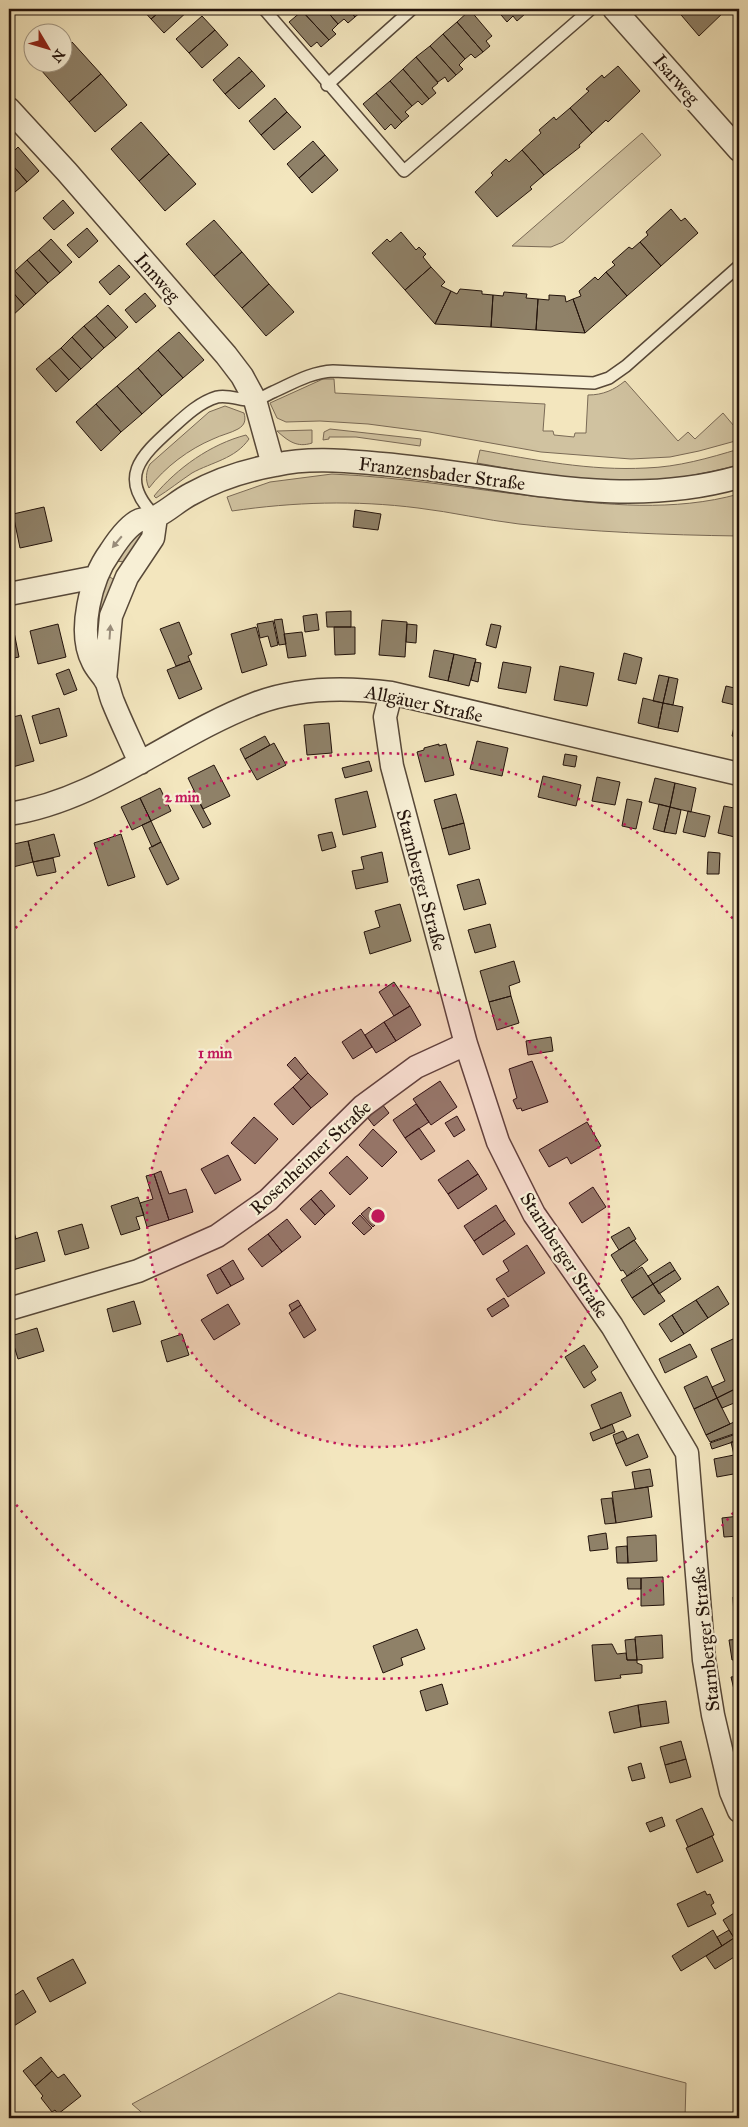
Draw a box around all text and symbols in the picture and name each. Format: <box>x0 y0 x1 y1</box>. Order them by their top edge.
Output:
north arrow <box>22 22 72 72</box>
text: N <box>47 46 68 66</box>
street label: Isarweg <box>648 49 705 110</box>
street label: Innweg <box>129 248 185 307</box>
street label: Franzensbader Straße <box>357 452 527 495</box>
one-way arrow <box>112 536 123 548</box>
one-way arrow <box>106 623 114 639</box>
street label: Allgäuer Straße <box>362 680 485 728</box>
text: 2 min <box>164 788 201 806</box>
street label: Starnberger Straße <box>391 807 452 954</box>
text: 1 min <box>198 1044 233 1062</box>
street label: Rosenheimer Straße <box>245 1095 376 1219</box>
street label: Starnberger Straße <box>514 1188 614 1323</box>
centre of rings <box>369 1207 387 1225</box>
street label: Starnberger Straße <box>686 1565 726 1713</box>

